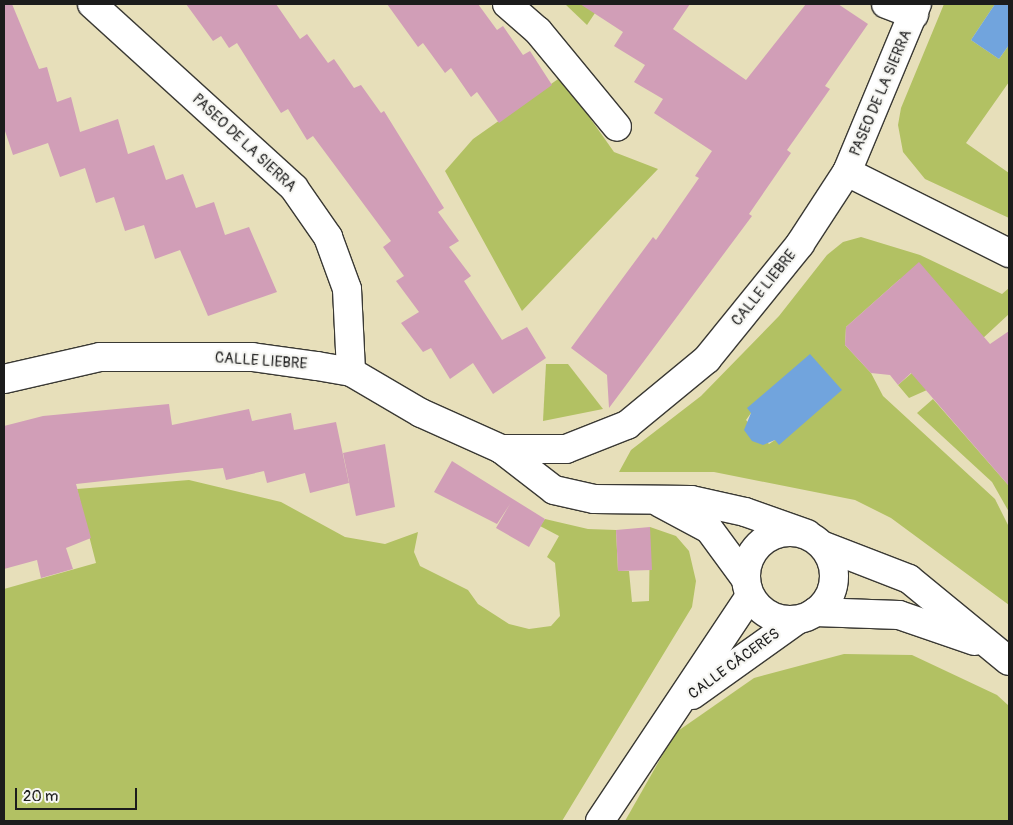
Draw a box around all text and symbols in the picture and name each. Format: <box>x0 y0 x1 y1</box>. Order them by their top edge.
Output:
street label: PASEO DE LA SIERRA <box>846 27 916 159</box>
street label: PASEO DE LA SIERRA <box>188 90 300 196</box>
street label: CALLE LIEBRE <box>728 246 800 330</box>
street label: CALLE LIEBRE <box>214 349 308 373</box>
street label: CALLE CÁCERES <box>685 625 783 703</box>
scale bar <box>18 778 140 810</box>
text: 20 m <box>23 787 58 806</box>

